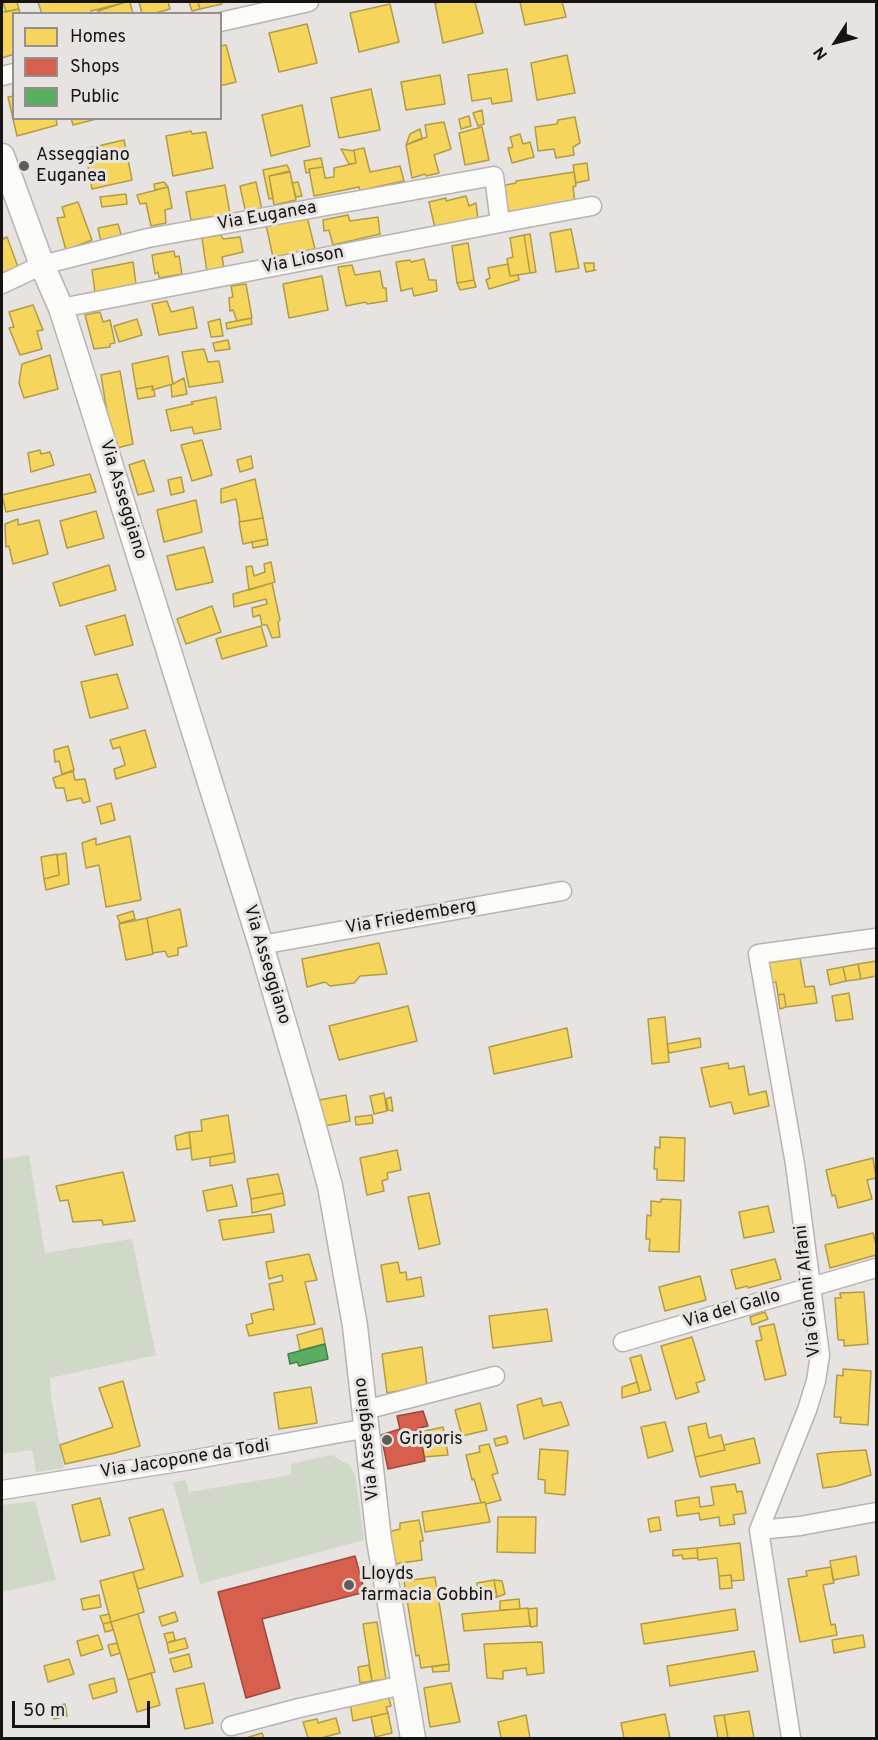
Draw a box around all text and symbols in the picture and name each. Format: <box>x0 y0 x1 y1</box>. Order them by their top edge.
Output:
legend <box>12 12 222 120</box>
north arrow <box>806 12 866 72</box>
text: Homes <box>70 26 126 49</box>
text: N <box>810 42 833 63</box>
text: Shops <box>70 56 120 79</box>
text: Public <box>70 86 120 109</box>
place label: Asseggiano Euganea <box>36 145 130 188</box>
marker: Asseggiano Euganea <box>17 159 31 173</box>
street label: Via Euganea <box>216 198 318 236</box>
street label: Via Lioson <box>260 242 346 280</box>
street label: Via Asseggiano <box>94 438 150 562</box>
street label: Via Friedemberg <box>344 896 478 940</box>
street label: Via Asseggiano <box>238 903 294 1027</box>
street label: Via Gianni Alfani <box>791 1224 827 1358</box>
street label: Via del Gallo <box>681 1286 783 1334</box>
street label: Via Asseggiano <box>351 1376 385 1502</box>
place label: Grigoris <box>399 1429 463 1451</box>
marker: Grigoris <box>380 1433 394 1447</box>
street label: Via Jacopone da Todi <box>99 1436 271 1484</box>
place label: Lloyds farmacia Gobbin <box>361 1564 493 1606</box>
marker: Lloyds farmacia Gobbin <box>342 1578 356 1592</box>
scale bar <box>15 1689 153 1727</box>
text: 50 m <box>23 1700 65 1723</box>

